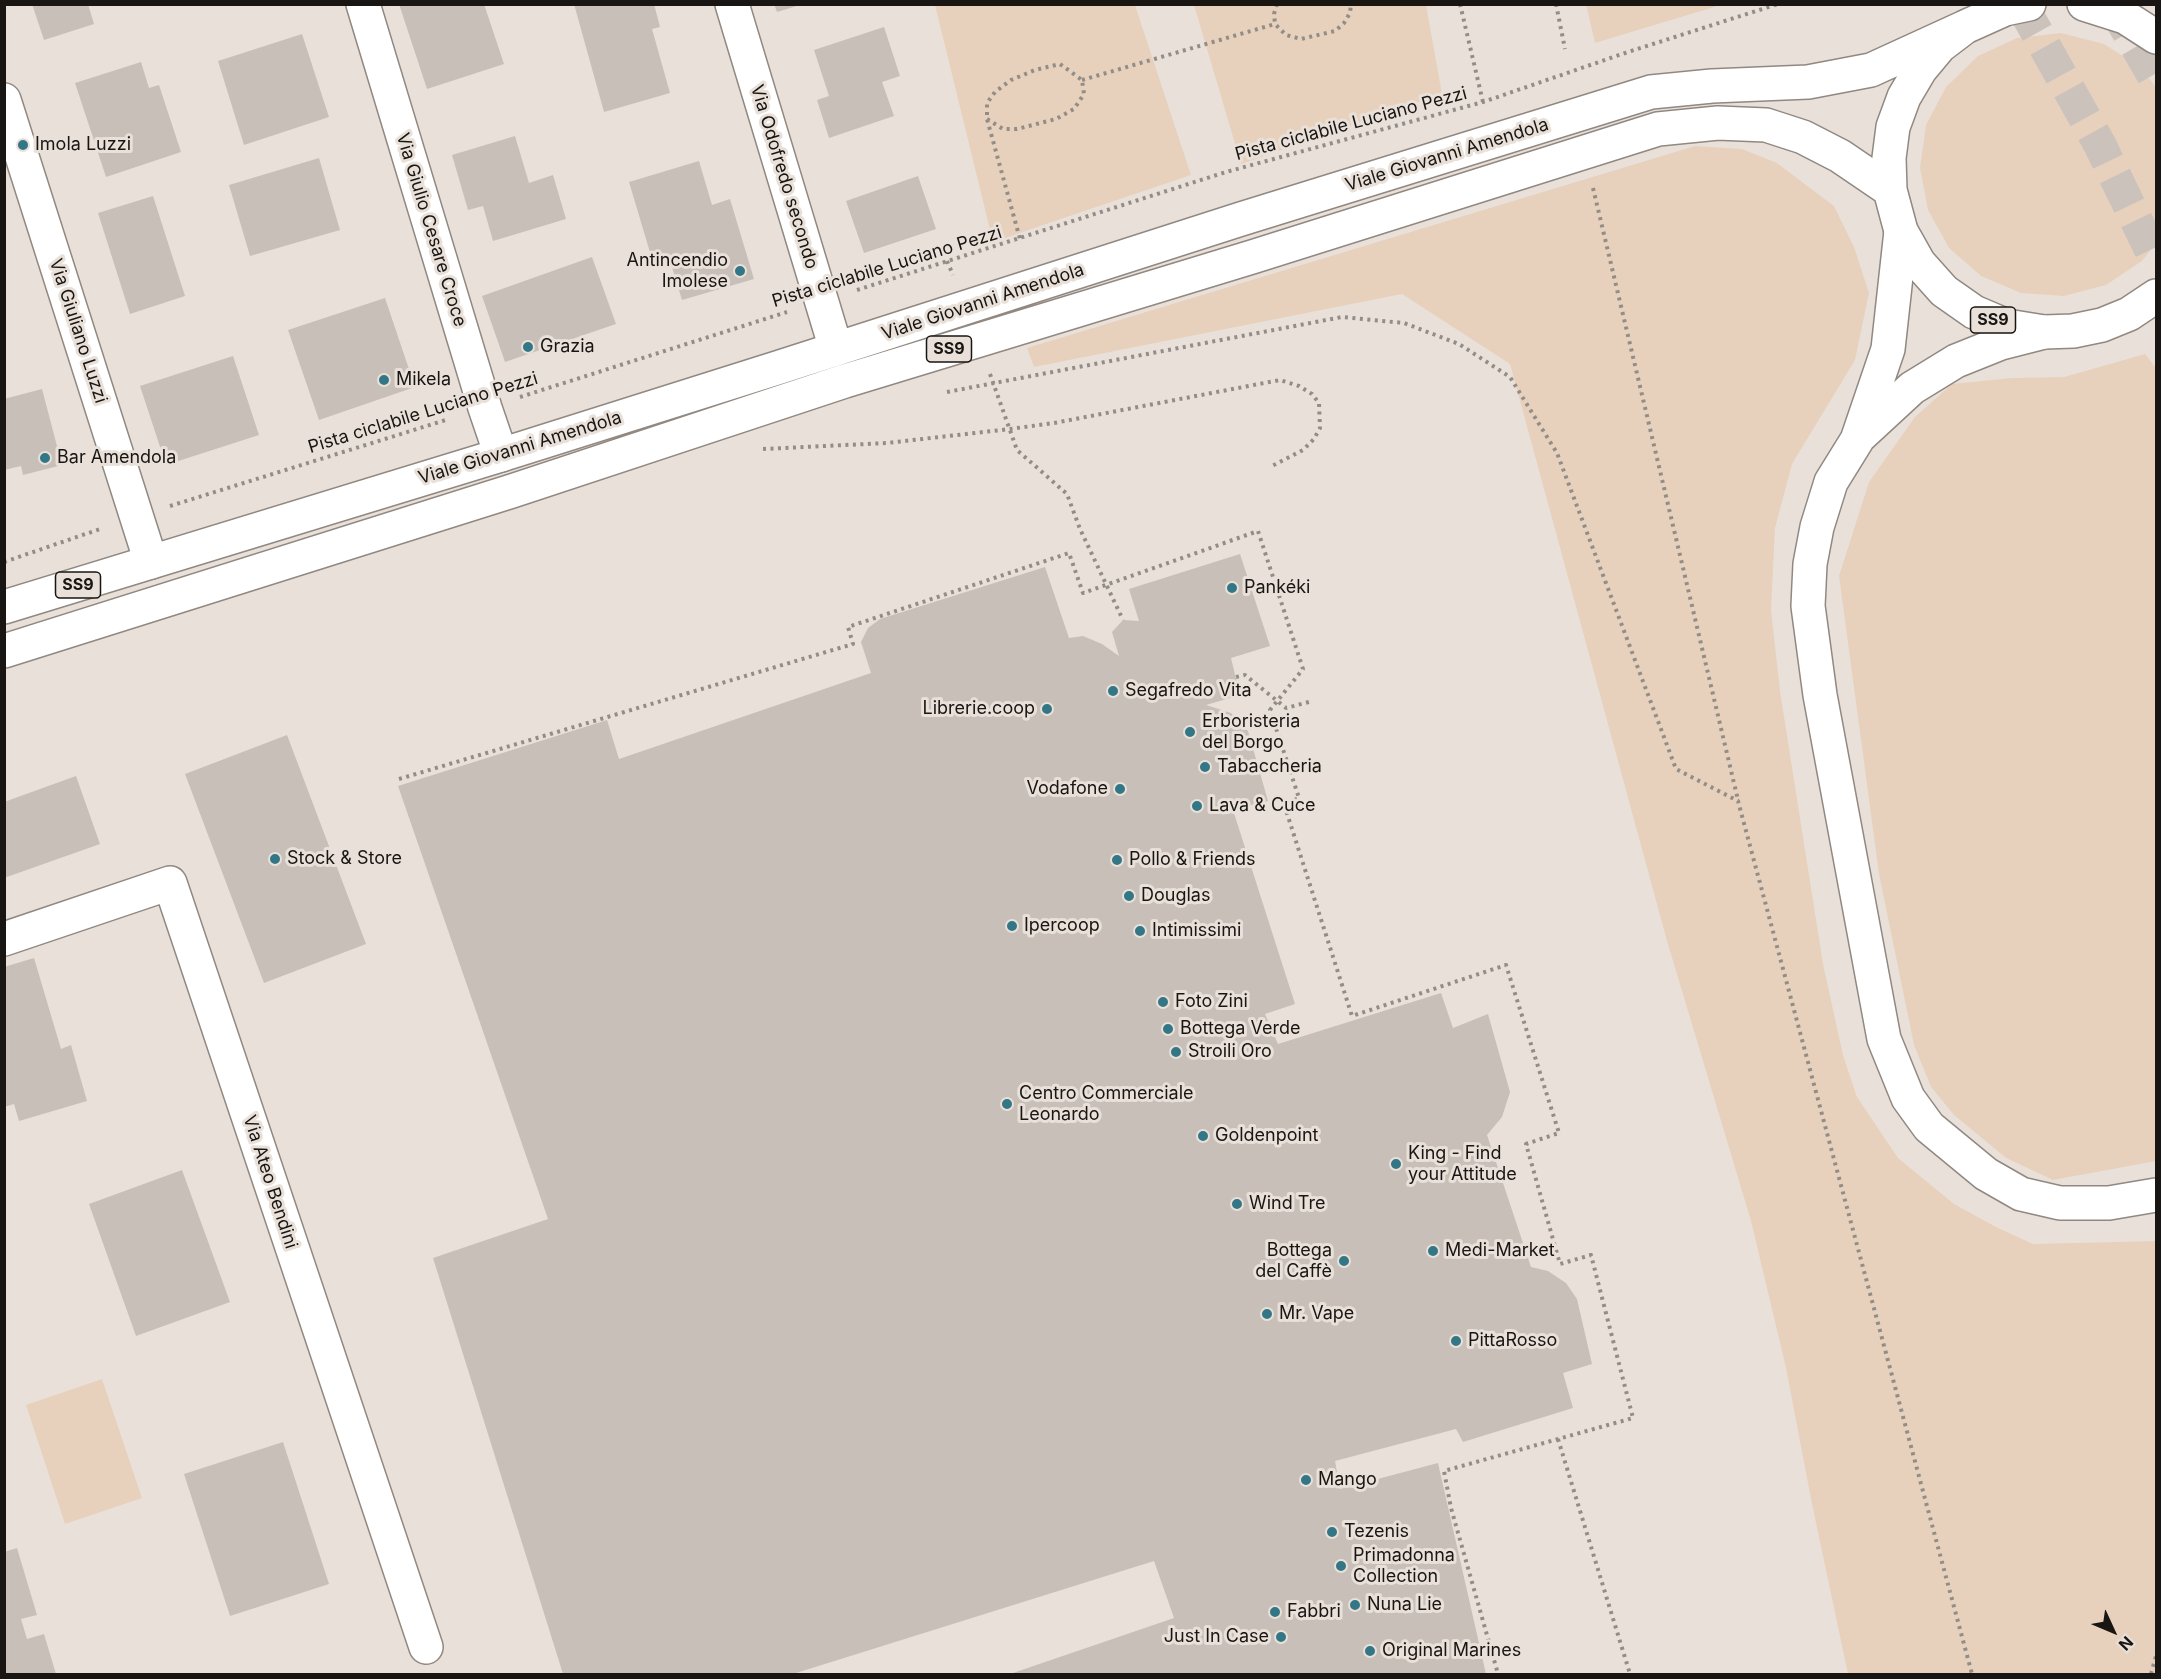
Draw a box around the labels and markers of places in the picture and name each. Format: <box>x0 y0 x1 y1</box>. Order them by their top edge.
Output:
place label: Imola Luzzi <box>35 134 131 156</box>
marker: Imola Luzzi <box>16 138 30 152</box>
place label: Antincendio Imolese <box>626 250 728 292</box>
marker: Antincendio Imolese <box>733 264 747 278</box>
place label: Grazia <box>540 336 595 358</box>
marker: Grazia <box>521 340 535 354</box>
place label: Mikela <box>396 369 451 391</box>
marker: Mikela <box>377 373 391 387</box>
place label: Bar Amendola <box>57 447 176 469</box>
marker: Bar Amendola <box>38 451 52 465</box>
place label: Pankéki <box>1244 577 1310 599</box>
marker: Pankéki <box>1225 581 1239 595</box>
place label: Segafredo Vita <box>1125 680 1252 702</box>
marker: Segafredo Vita <box>1106 684 1120 698</box>
place label: Librerie.coop <box>922 698 1035 720</box>
marker: Librerie.coop <box>1040 702 1054 716</box>
place label: Erboristeria del Borgo <box>1202 711 1300 754</box>
marker: Erboristeria del Borgo <box>1183 725 1197 739</box>
place label: Tabaccheria <box>1217 756 1322 778</box>
marker: Tabaccheria <box>1198 760 1212 774</box>
place label: Vodafone <box>1027 778 1108 800</box>
marker: Vodafone <box>1113 782 1127 796</box>
place label: Lava & Cuce <box>1209 795 1315 817</box>
marker: Lava & Cuce <box>1190 799 1204 813</box>
place label: Stock & Store <box>287 848 402 870</box>
place label: Pollo & Friends <box>1129 849 1256 871</box>
marker: Stock & Store <box>268 852 282 866</box>
marker: Pollo & Friends <box>1110 853 1124 867</box>
place label: Douglas <box>1141 885 1210 907</box>
marker: Douglas <box>1122 889 1136 903</box>
place label: Ipercoop <box>1024 915 1100 937</box>
marker: Ipercoop <box>1005 919 1019 933</box>
place label: Intimissimi <box>1152 920 1241 942</box>
marker: Intimissimi <box>1133 924 1147 938</box>
place label: Foto Zini <box>1175 991 1248 1013</box>
marker: Foto Zini <box>1156 995 1170 1009</box>
place label: Bottega Verde <box>1180 1018 1300 1040</box>
marker: Bottega Verde <box>1161 1022 1175 1036</box>
place label: Stroili Oro <box>1188 1041 1272 1063</box>
marker: Stroili Oro <box>1169 1045 1183 1059</box>
place label: Centro Commerciale Leonardo <box>1019 1083 1194 1126</box>
marker: Centro Commerciale Leonardo <box>1000 1097 1014 1111</box>
place label: Goldenpoint <box>1215 1125 1318 1147</box>
marker: Goldenpoint <box>1196 1129 1210 1143</box>
place label: King - Find your Attitude <box>1408 1143 1517 1186</box>
marker: King - Find your Attitude <box>1389 1157 1403 1171</box>
place label: Wind Tre <box>1249 1193 1325 1215</box>
marker: Wind Tre <box>1230 1197 1244 1211</box>
place label: Bottega del Caffè <box>1255 1240 1332 1282</box>
place label: Medi-Market <box>1445 1240 1555 1262</box>
marker: Medi-Market <box>1426 1244 1440 1258</box>
marker: Bottega del Caffè <box>1337 1254 1351 1268</box>
place label: Mr. Vape <box>1279 1303 1354 1325</box>
marker: Mr. Vape <box>1260 1307 1274 1321</box>
place label: PittaRosso <box>1468 1330 1557 1352</box>
marker: PittaRosso <box>1449 1334 1463 1348</box>
place label: Mango <box>1318 1469 1377 1491</box>
marker: Mango <box>1299 1473 1313 1487</box>
place label: Tezenis <box>1344 1521 1409 1543</box>
marker: Tezenis <box>1325 1525 1339 1539</box>
place label: Primadonna Collection <box>1353 1545 1455 1588</box>
marker: Primadonna Collection <box>1334 1559 1348 1573</box>
place label: Nuna Lie <box>1367 1594 1442 1616</box>
marker: Nuna Lie <box>1348 1598 1362 1612</box>
place label: Fabbri <box>1287 1601 1341 1623</box>
marker: Fabbri <box>1268 1605 1282 1619</box>
place label: Just In Case <box>1164 1626 1269 1648</box>
marker: Just In Case <box>1274 1630 1288 1644</box>
place label: Original Marines <box>1382 1640 1521 1662</box>
marker: Original Marines <box>1363 1644 1377 1658</box>

